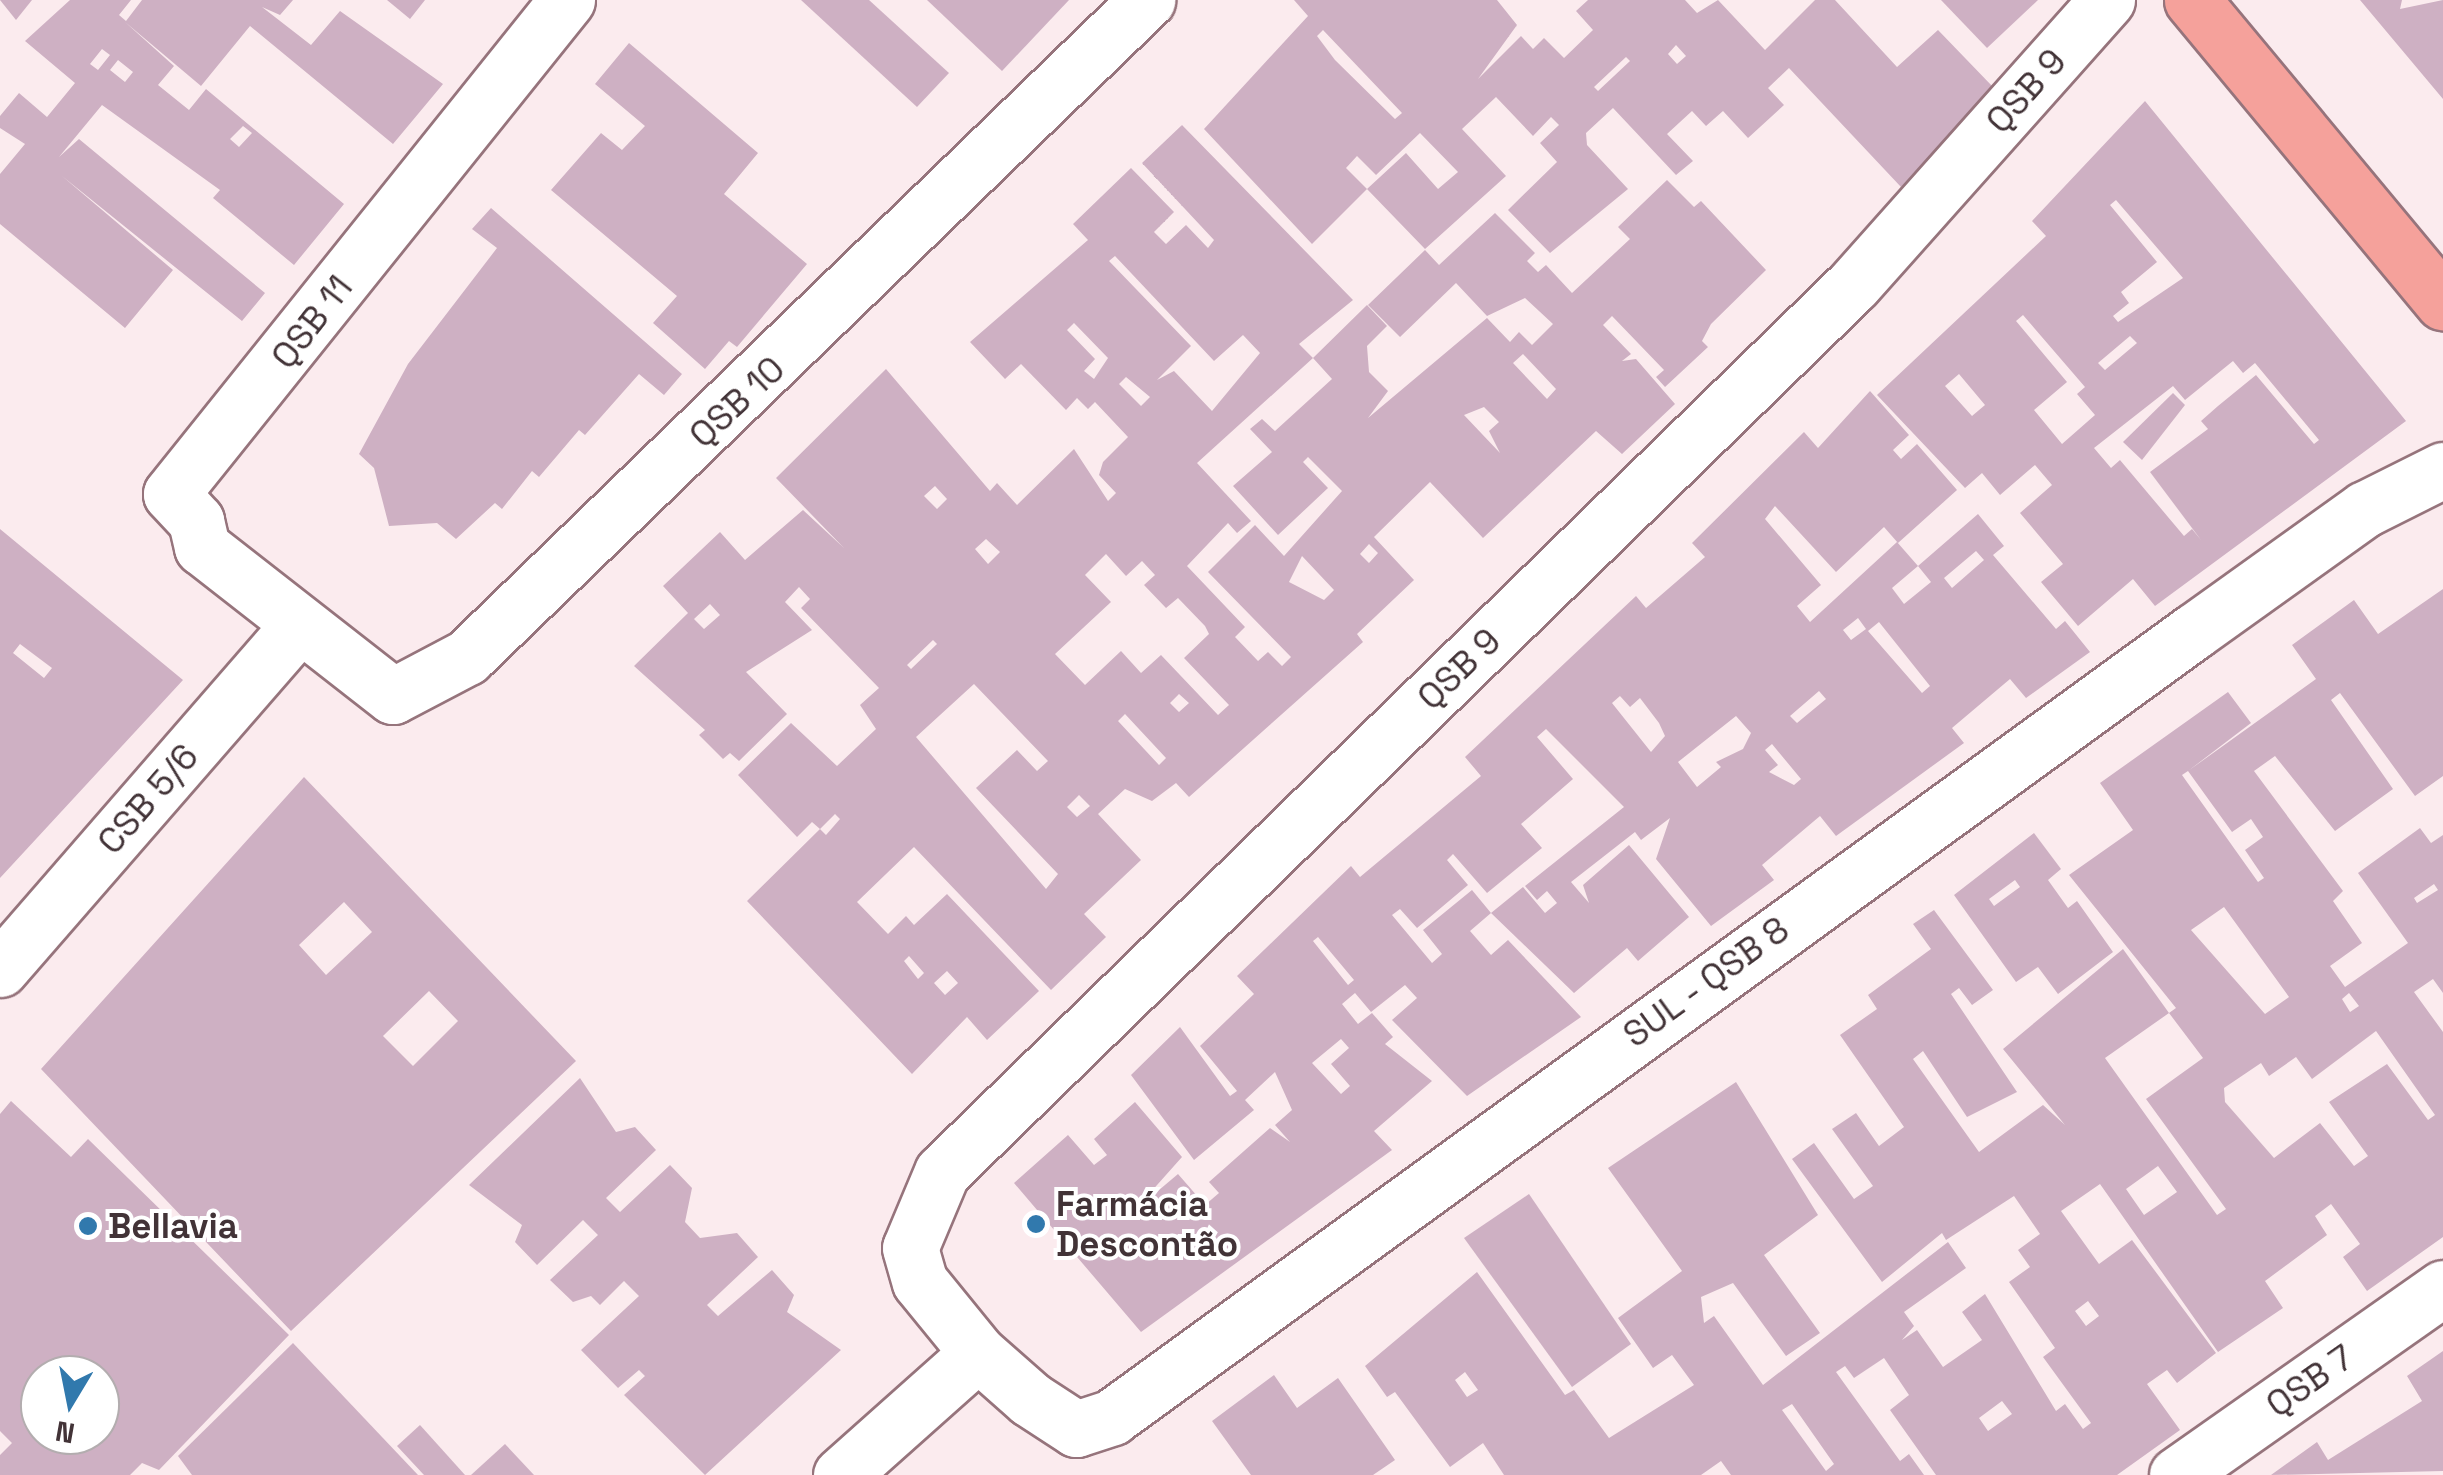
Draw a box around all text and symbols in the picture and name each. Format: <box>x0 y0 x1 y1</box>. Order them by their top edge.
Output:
street label: QSB 9 <box>1978 40 2074 142</box>
street label: QSB 11 <box>263 267 361 377</box>
street label: QSB 10 <box>681 348 793 456</box>
street label: QSB 9 <box>1409 620 1509 718</box>
street label: CSB 5/6 <box>89 736 207 862</box>
street label: SUL - QSB 8 <box>1614 907 1798 1057</box>
place label: Farmácia Descontão <box>1056 1183 1238 1265</box>
place label: Bellavia <box>108 1205 238 1247</box>
marker: Farmácia Descontão <box>1025 1213 1047 1235</box>
marker: Bellavia <box>77 1215 99 1237</box>
street label: QSB 7 <box>2258 1336 2362 1426</box>
north arrow <box>20 1355 120 1455</box>
text: N <box>53 1413 78 1452</box>

